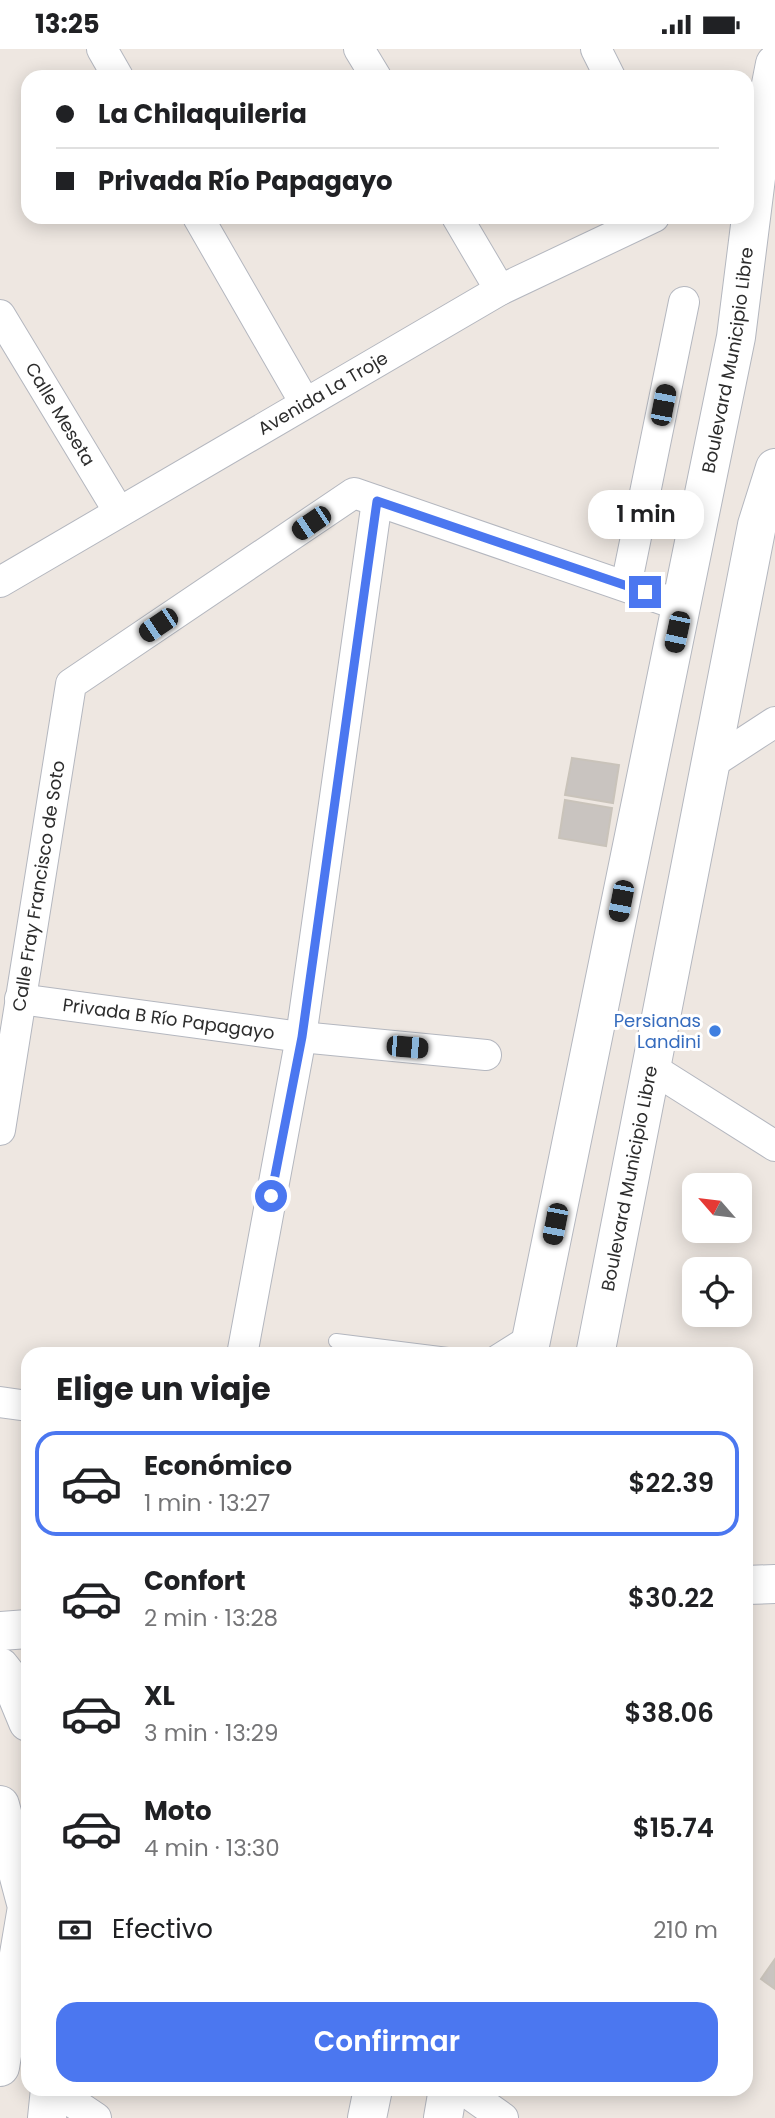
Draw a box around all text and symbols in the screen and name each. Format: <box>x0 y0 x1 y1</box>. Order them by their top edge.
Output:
text: 13:25 <box>35 6 100 42</box>
text: La Chilaquileria <box>98 96 307 132</box>
text: Privada Río Papagayo <box>98 163 393 199</box>
street label: Boulevard Municipio Libre <box>695 245 759 475</box>
street label: Avenida La Troje <box>253 345 392 441</box>
street label: Calle Meseta <box>19 358 101 471</box>
car <box>649 382 678 428</box>
callout: 1 min <box>587 491 703 539</box>
text: 1 min <box>616 498 676 530</box>
car <box>288 503 335 543</box>
route end <box>629 576 661 608</box>
car <box>135 605 182 645</box>
car <box>663 609 692 655</box>
street label: Calle Fray Francisco de Soto <box>6 759 71 1013</box>
car <box>607 878 636 924</box>
street label: Privada B Río Papagayo <box>61 992 276 1045</box>
place label: Persianas Landini <box>614 1008 701 1054</box>
marker: Persianas Landini <box>707 1023 723 1039</box>
car <box>386 1035 429 1059</box>
street label: Boulevard Municipio Libre <box>595 1063 663 1293</box>
north arrow <box>682 1173 752 1243</box>
map controls <box>682 1173 752 1327</box>
route start <box>255 1180 287 1212</box>
car <box>541 1201 570 1247</box>
button: locate <box>682 1257 752 1327</box>
text: Elige un viaje <box>56 1366 271 1411</box>
text: Económico <box>144 1448 292 1484</box>
icon: car <box>60 1452 123 1515</box>
text: $22.39 <box>629 1465 714 1501</box>
text: 1 min · 13:27 <box>144 1487 270 1519</box>
text: Confort <box>144 1563 246 1599</box>
icon: car <box>60 1567 123 1630</box>
text: $30.22 <box>628 1580 714 1616</box>
text: 2 min · 13:28 <box>144 1602 278 1634</box>
text: XL <box>144 1678 175 1714</box>
icon: car <box>60 1682 123 1745</box>
text: $38.06 <box>625 1695 714 1731</box>
text: 3 min · 13:29 <box>144 1717 278 1749</box>
text: Moto <box>144 1793 212 1829</box>
icon: car <box>60 1797 123 1860</box>
text: $15.74 <box>633 1810 714 1846</box>
text: 4 min · 13:30 <box>144 1832 280 1864</box>
icon: cash <box>56 1911 94 1949</box>
text: Efectivo <box>112 1911 213 1947</box>
text: 210 m <box>653 1914 718 1946</box>
button: Confirmar <box>56 2002 718 2082</box>

